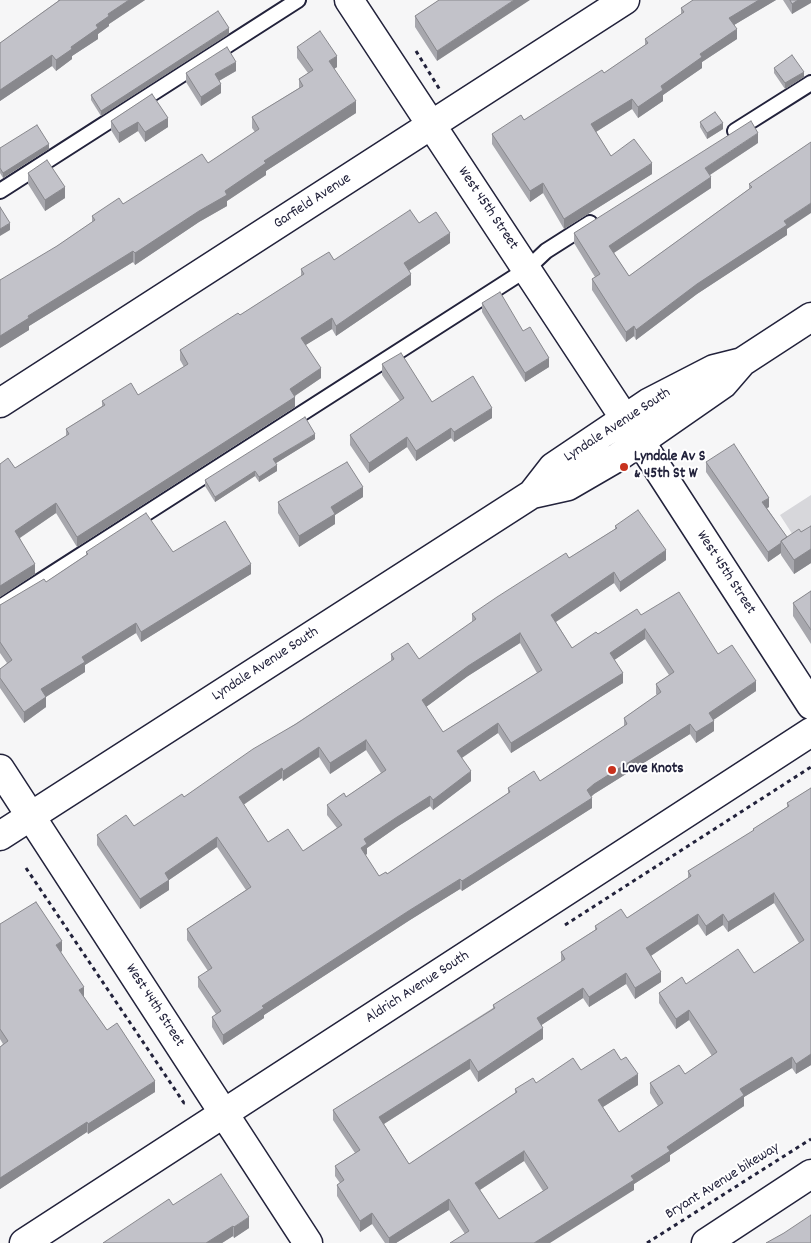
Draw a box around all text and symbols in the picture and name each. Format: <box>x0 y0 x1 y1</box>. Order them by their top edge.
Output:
street label: West 45th Street <box>453 164 521 254</box>
street label: Garfield Avenue <box>271 170 355 234</box>
street label: Lyndale Avenue South <box>561 385 675 467</box>
place label: Lyndale Av S & 45th St W <box>634 449 705 484</box>
marker: Lyndale Av S & 45th St W <box>618 461 630 473</box>
street label: West 45th Street <box>691 528 759 618</box>
street label: Lyndale Avenue South <box>209 624 323 706</box>
place label: Love Knots <box>622 761 683 779</box>
marker: Love Knots <box>606 764 618 776</box>
street label: Aldrich Avenue South <box>363 948 473 1028</box>
street label: West 44th Street <box>121 961 187 1051</box>
street label: Bryant Avenue bikeway <box>663 1140 783 1224</box>

